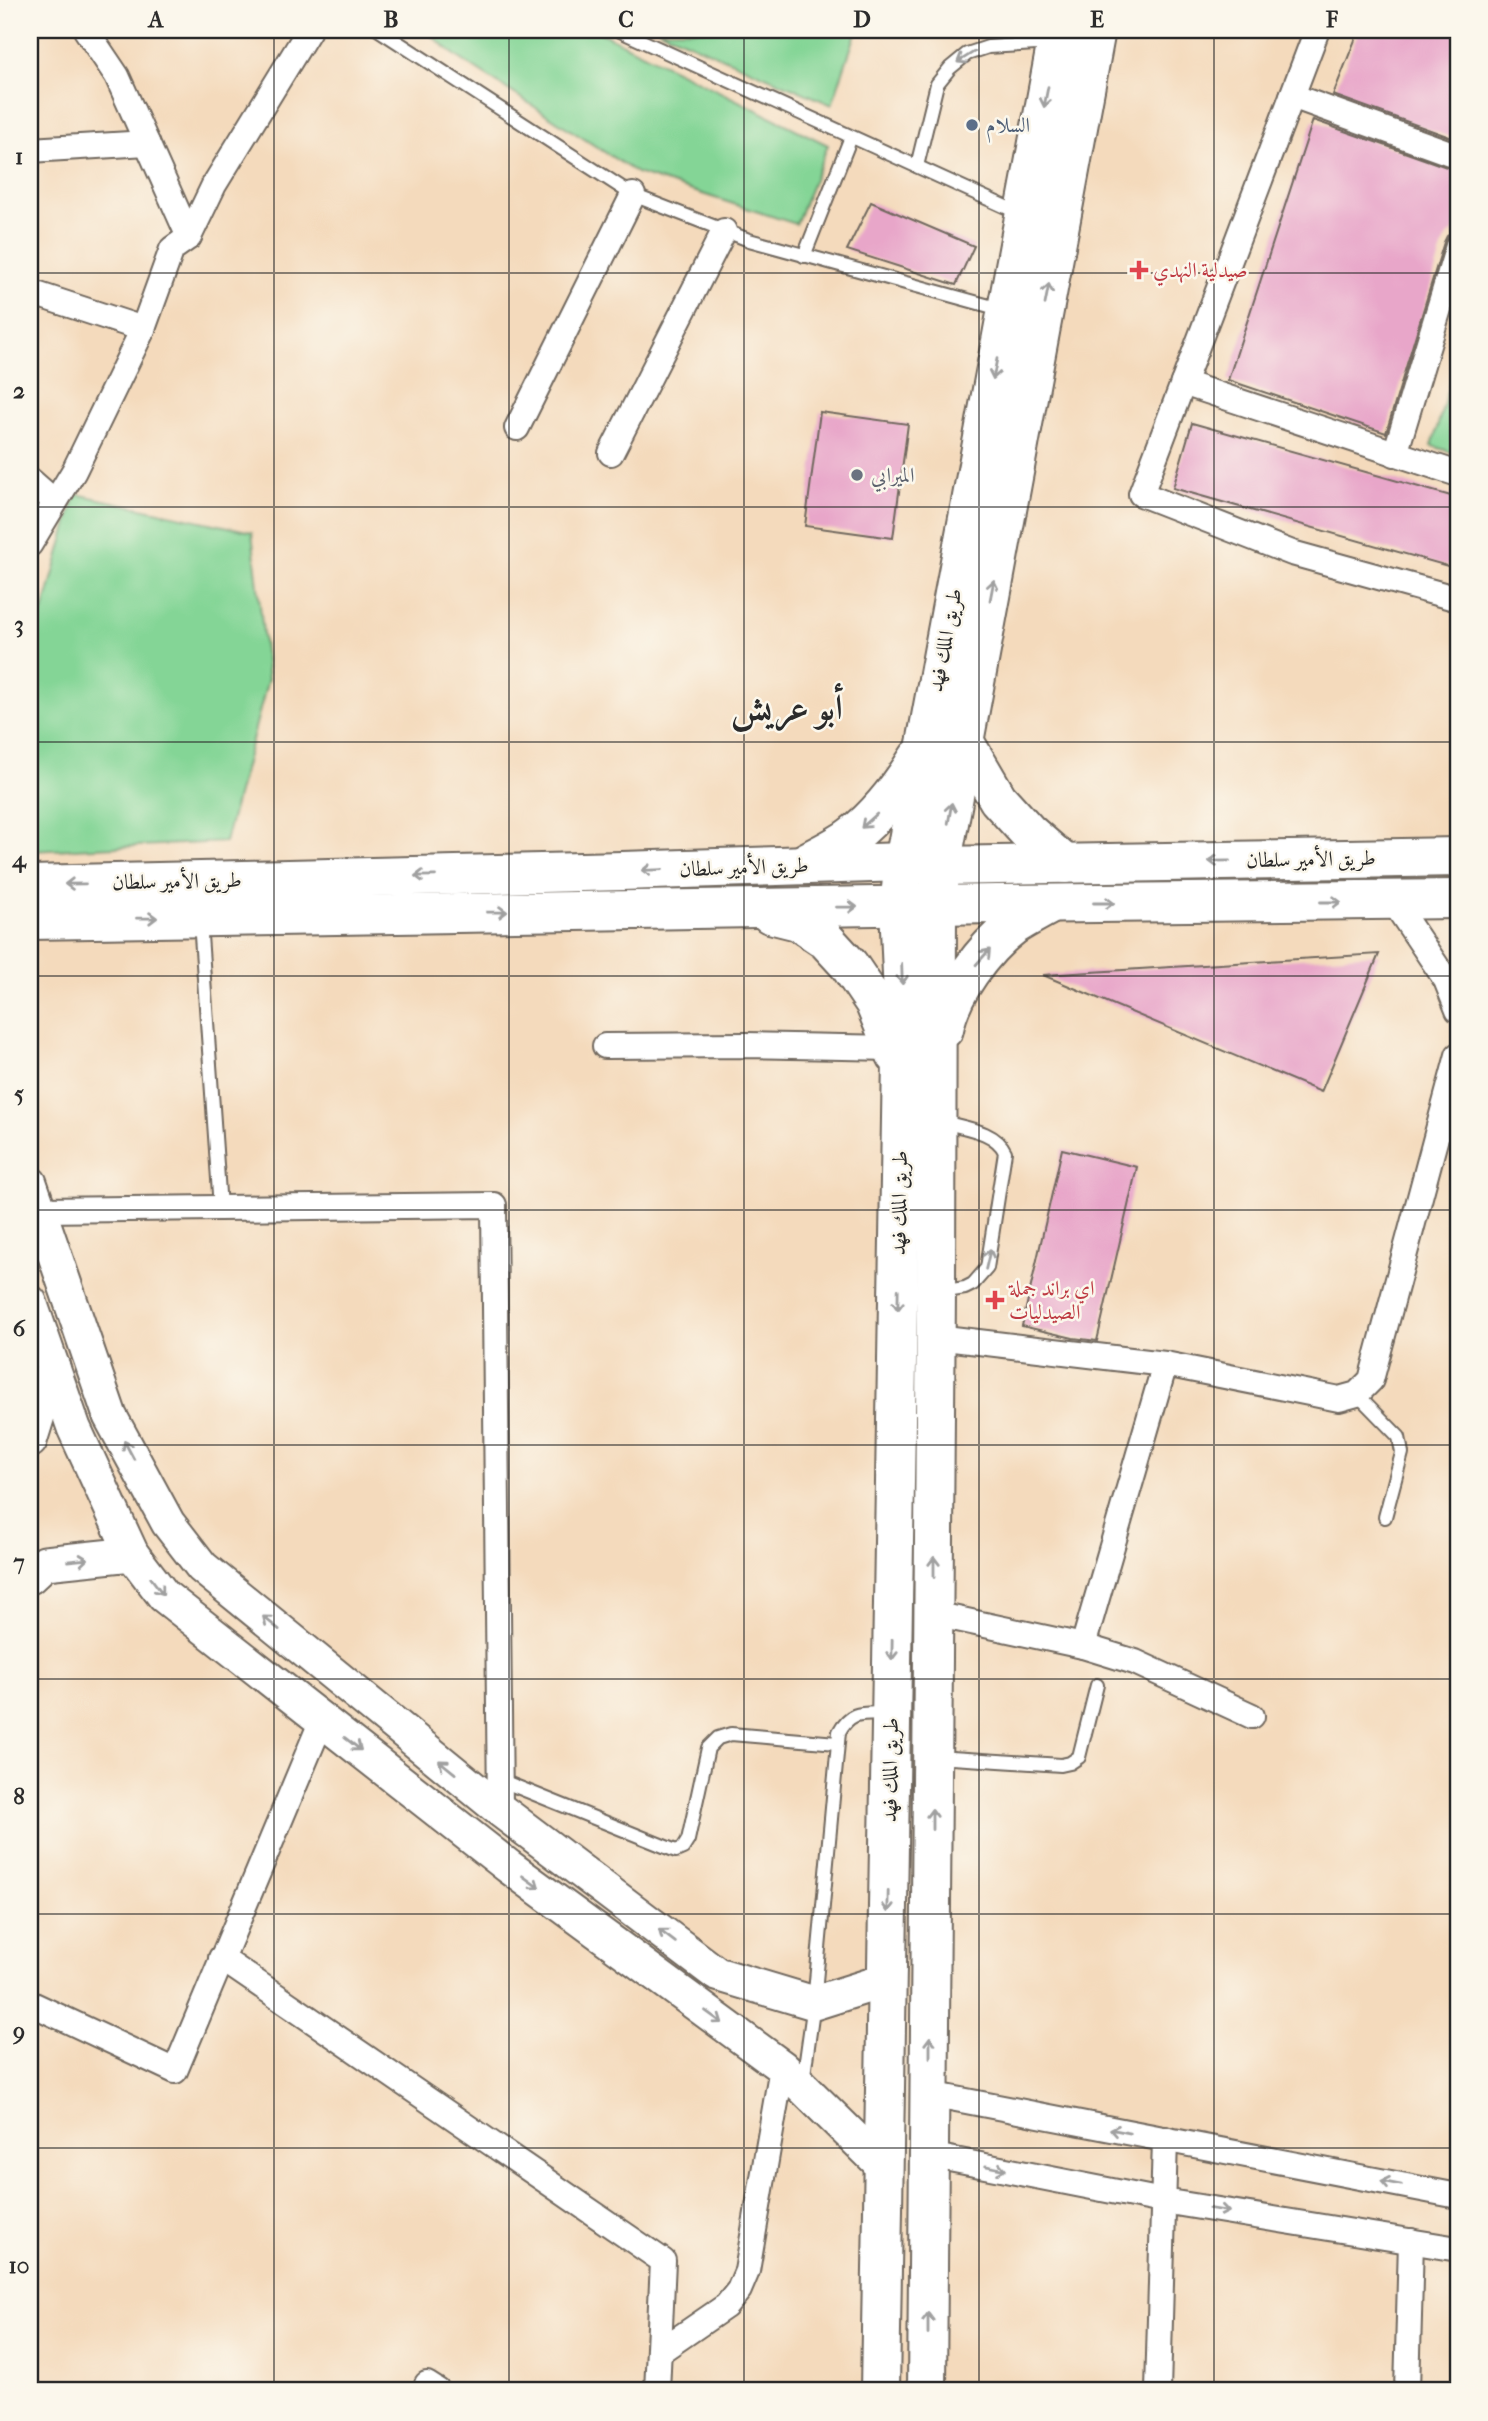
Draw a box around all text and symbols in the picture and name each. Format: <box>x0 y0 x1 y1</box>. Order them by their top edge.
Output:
text: A <box>147 6 165 33</box>
text: B <box>384 6 399 33</box>
text: C <box>618 6 634 33</box>
text: D <box>853 6 871 33</box>
text: E <box>1090 6 1104 33</box>
text: F <box>1325 6 1339 33</box>
one-way arrow <box>956 50 976 64</box>
one-way arrow <box>1039 85 1052 108</box>
place label: السلام <box>986 113 1030 143</box>
marker: السلام <box>964 117 980 133</box>
text: 1 <box>15 143 23 170</box>
place label: صيدلية النهدي <box>1153 258 1248 286</box>
marker: صيدلية النهدي <box>1131 262 1147 278</box>
one-way arrow <box>1040 283 1054 306</box>
one-way arrow <box>988 357 1002 380</box>
text: 2 <box>13 377 25 404</box>
place label: الميرابي <box>871 463 915 492</box>
marker: الميرابي <box>849 467 865 483</box>
one-way arrow <box>985 579 999 602</box>
street label: طريق الملك فهد <box>923 586 968 694</box>
text: 3 <box>14 611 24 638</box>
district label: أبو عريش <box>731 682 844 732</box>
one-way arrow <box>944 803 957 825</box>
one-way arrow <box>860 813 878 829</box>
street label: طريق الأمير سلطان <box>1246 843 1376 873</box>
text: 4 <box>11 846 27 873</box>
street label: طريق الأمير سلطان <box>679 850 809 882</box>
one-way arrow <box>1207 854 1230 868</box>
one-way arrow <box>641 864 664 877</box>
street label: طريق الأمير سلطان <box>112 865 242 895</box>
one-way arrow <box>413 869 436 883</box>
one-way arrow <box>64 877 87 890</box>
one-way arrow <box>1319 895 1342 909</box>
one-way arrow <box>1092 896 1115 910</box>
one-way arrow <box>835 900 858 914</box>
one-way arrow <box>485 906 508 919</box>
one-way arrow <box>135 911 158 925</box>
one-way arrow <box>975 948 991 966</box>
one-way arrow <box>895 962 909 985</box>
text: 5 <box>14 1080 24 1107</box>
street label: طريق الملك فهد <box>886 1150 913 1256</box>
one-way arrow <box>981 1248 995 1271</box>
place label: اي براند جملة الصيدليات <box>1008 1276 1095 1324</box>
one-way arrow <box>891 1288 905 1311</box>
marker: اي براند جملة الصيدليات <box>987 1292 1003 1308</box>
text: 6 <box>13 1315 26 1342</box>
one-way arrow <box>122 1440 136 1460</box>
text: 7 <box>12 1549 25 1576</box>
one-way arrow <box>66 1553 89 1566</box>
one-way arrow <box>927 1556 941 1579</box>
one-way arrow <box>149 1577 164 1595</box>
one-way arrow <box>262 1615 280 1631</box>
one-way arrow <box>885 1638 899 1661</box>
street label: طريق الملك فهد <box>877 1717 904 1823</box>
one-way arrow <box>343 1736 362 1751</box>
one-way arrow <box>439 1759 457 1774</box>
text: 8 <box>13 1783 25 1810</box>
one-way arrow <box>925 1808 939 1831</box>
one-way arrow <box>521 1875 540 1890</box>
one-way arrow <box>881 1890 895 1913</box>
one-way arrow <box>659 1929 677 1944</box>
one-way arrow <box>704 2010 723 2024</box>
text: 9 <box>12 2018 25 2045</box>
one-way arrow <box>924 2035 937 2058</box>
one-way arrow <box>1109 2123 1132 2137</box>
one-way arrow <box>984 2162 1007 2175</box>
one-way arrow <box>1380 2176 1403 2190</box>
one-way arrow <box>1207 2204 1230 2217</box>
text: 10 <box>9 2252 29 2279</box>
one-way arrow <box>921 2312 934 2335</box>

